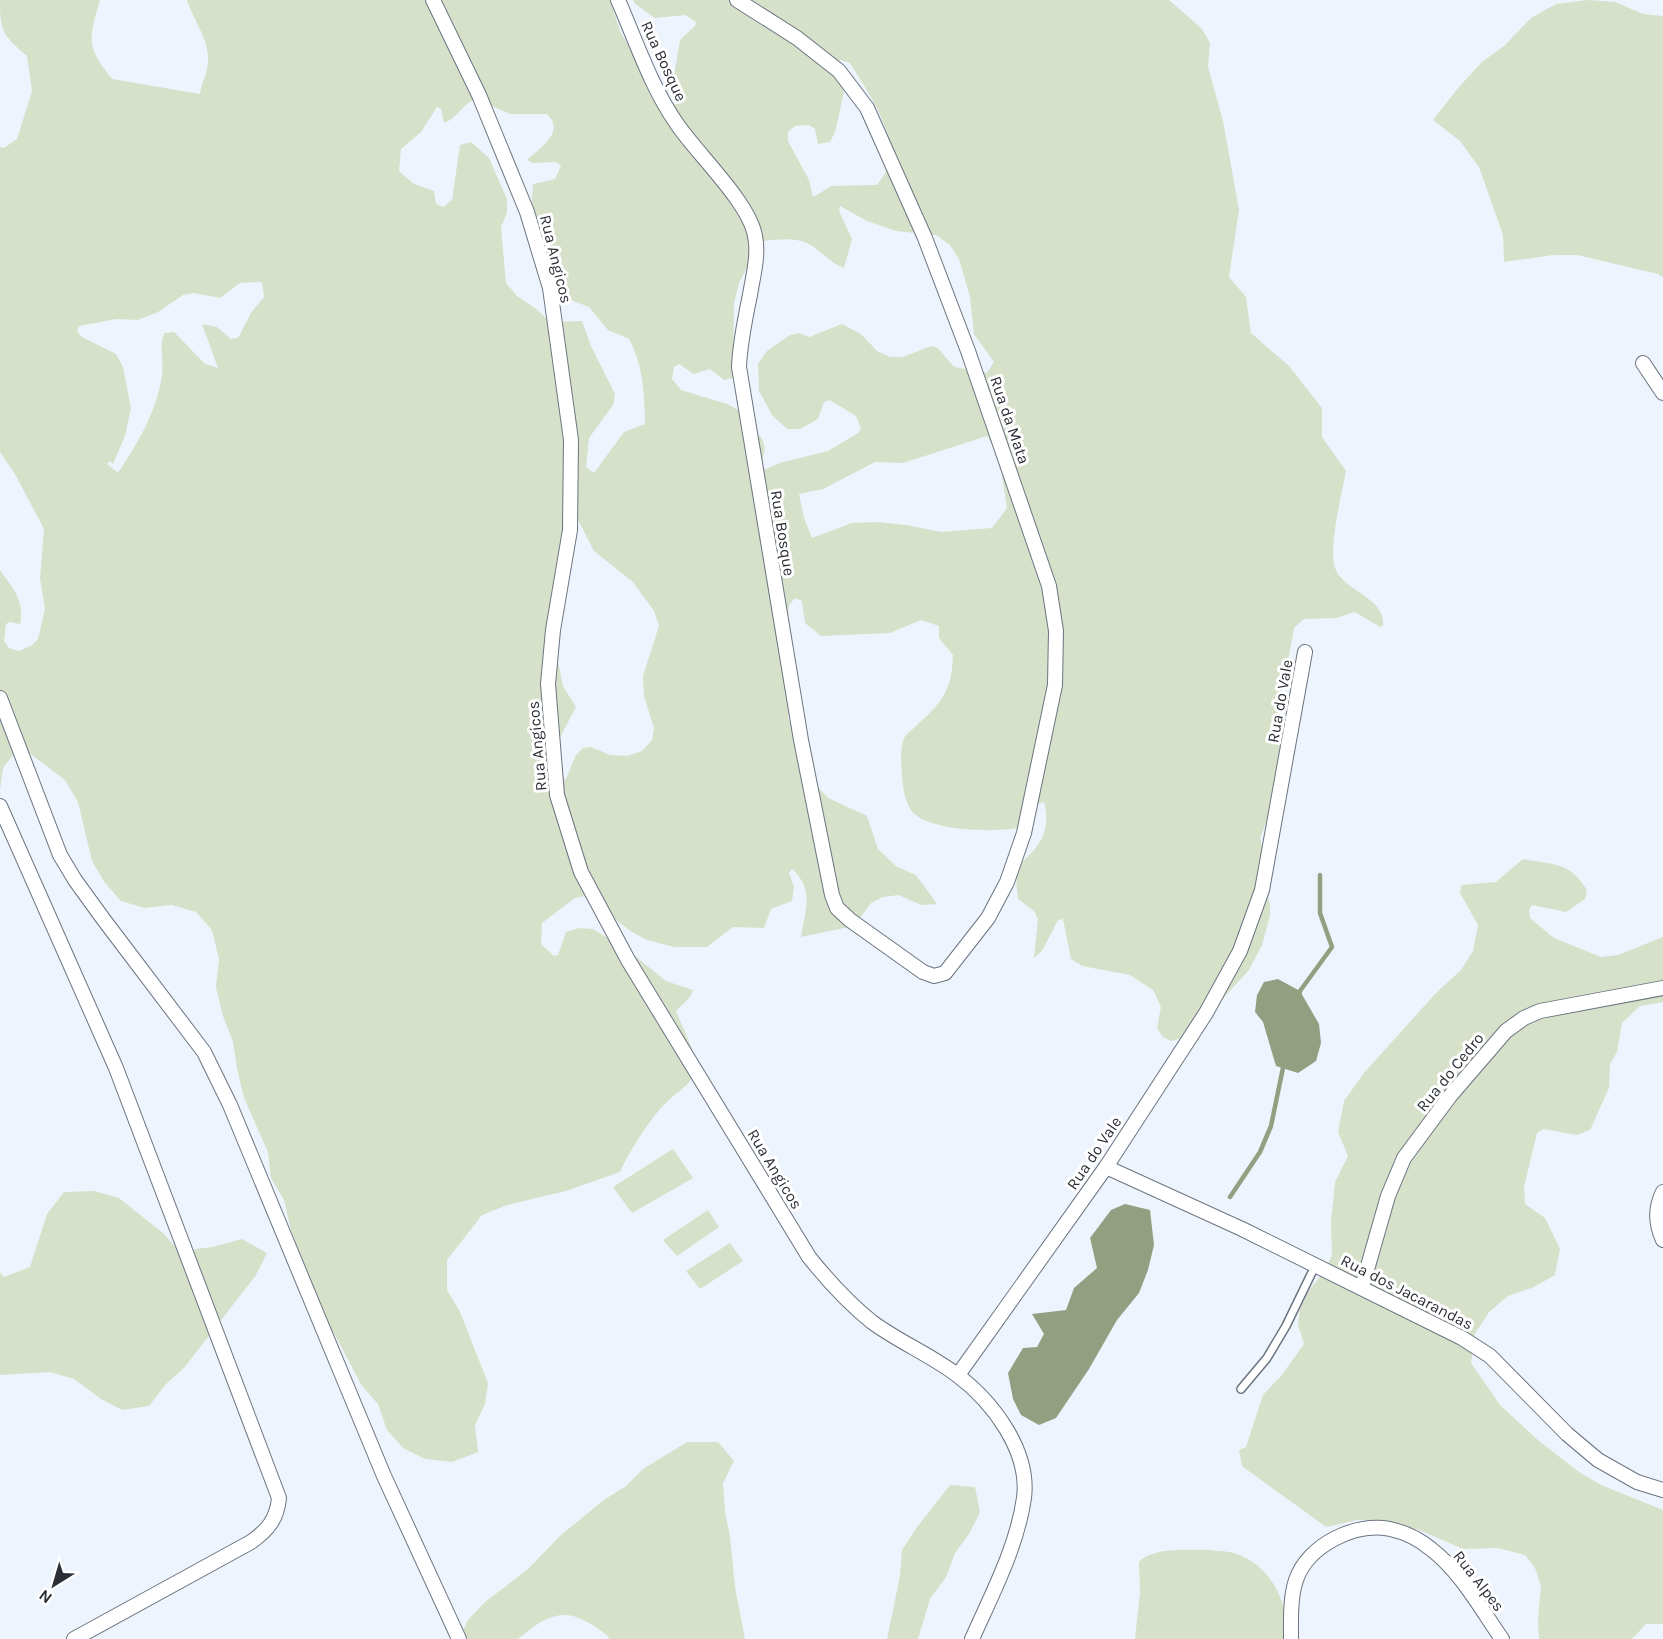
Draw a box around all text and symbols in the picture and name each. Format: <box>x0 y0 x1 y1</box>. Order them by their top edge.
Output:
street label: Rua Bosque <box>637 18 691 104</box>
street label: Rua Angicos <box>536 213 576 305</box>
street label: Rua da Mata <box>986 374 1034 466</box>
street label: Rua Bosque <box>767 489 799 577</box>
street label: Rua do Vale <box>1263 658 1297 744</box>
street label: Rua Angicos <box>524 700 550 792</box>
street label: Rua do Cedro <box>1412 1029 1488 1115</box>
street label: Rua do Vale <box>1063 1113 1125 1193</box>
street label: Rua Angicos <box>744 1125 806 1213</box>
street label: Rua dos Jacarandas <box>1338 1250 1476 1334</box>
street label: Rua Alpes <box>1449 1547 1509 1615</box>
north arrow <box>24 1555 84 1615</box>
text: N <box>35 1586 56 1608</box>

